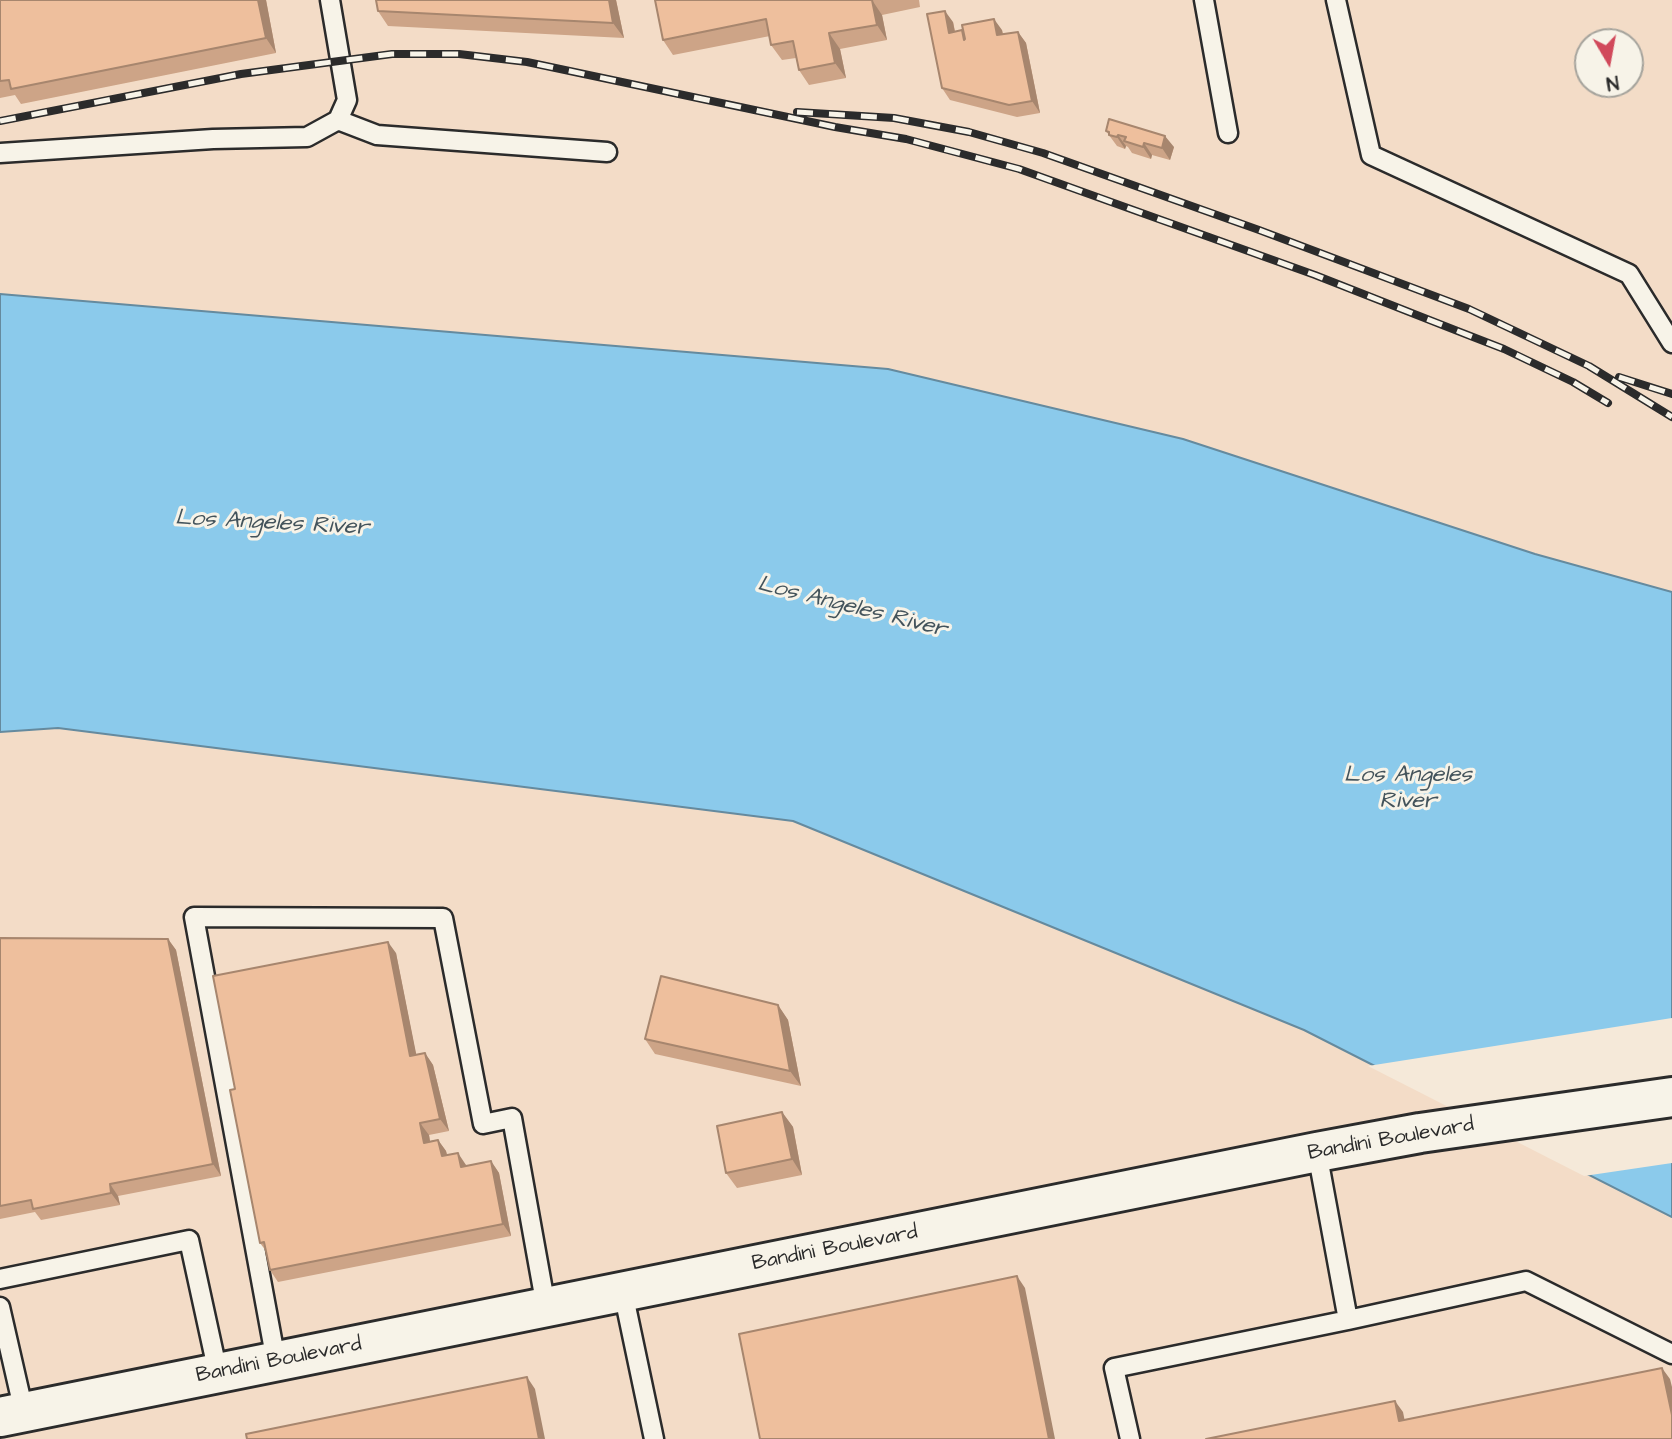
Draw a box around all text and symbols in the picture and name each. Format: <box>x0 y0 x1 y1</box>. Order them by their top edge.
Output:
north arrow <box>1574 28 1644 98</box>
text: N <box>1604 68 1621 97</box>
water label: Los Angeles River <box>174 505 370 543</box>
water label: Los Angeles River <box>755 571 949 645</box>
water label: Los Angeles River <box>1344 762 1472 816</box>
street label: Bandini Boulevard <box>1306 1113 1476 1167</box>
street label: Bandini Boulevard <box>750 1221 920 1277</box>
street label: Bandini Boulevard <box>194 1333 364 1389</box>

